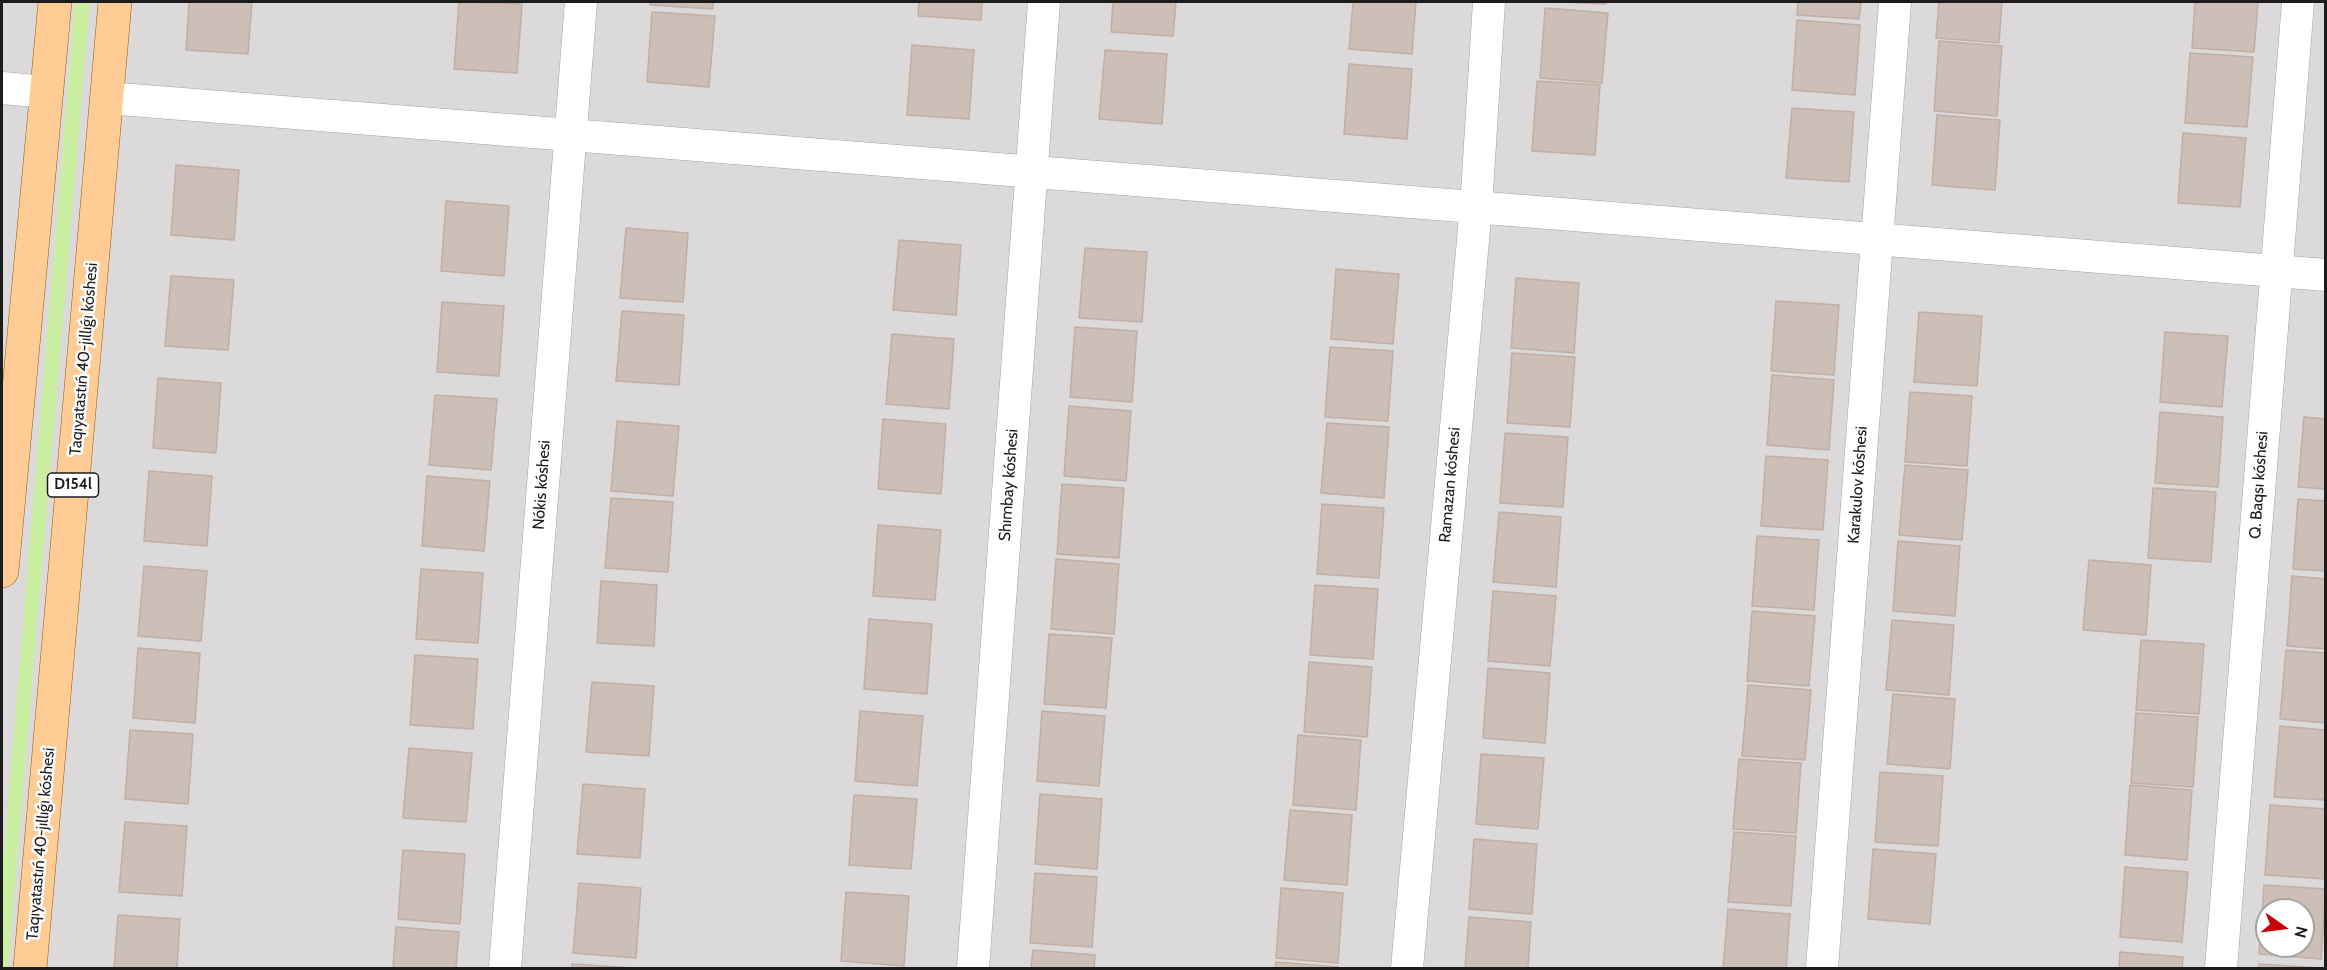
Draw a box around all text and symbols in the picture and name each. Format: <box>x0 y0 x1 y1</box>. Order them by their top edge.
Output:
street label: Taqıyatastıń 40-jıllıǵı kóshesi <box>66 262 102 456</box>
street label: Ramazan kóshesi <box>1435 426 1465 544</box>
street label: Karakulov kóshesi <box>1844 426 1872 544</box>
street label: Shımbay kóshesi <box>996 428 1022 542</box>
street label: Q. Baqsı kóshesi <box>2246 431 2272 539</box>
street label: Nókis kóshesi <box>529 440 555 530</box>
road number: D154l <box>48 473 98 497</box>
street label: Taqıyatastıń 40-jıllıǵı kóshesi <box>23 747 59 941</box>
north arrow <box>2255 898 2315 958</box>
text: N <box>2290 924 2312 940</box>

